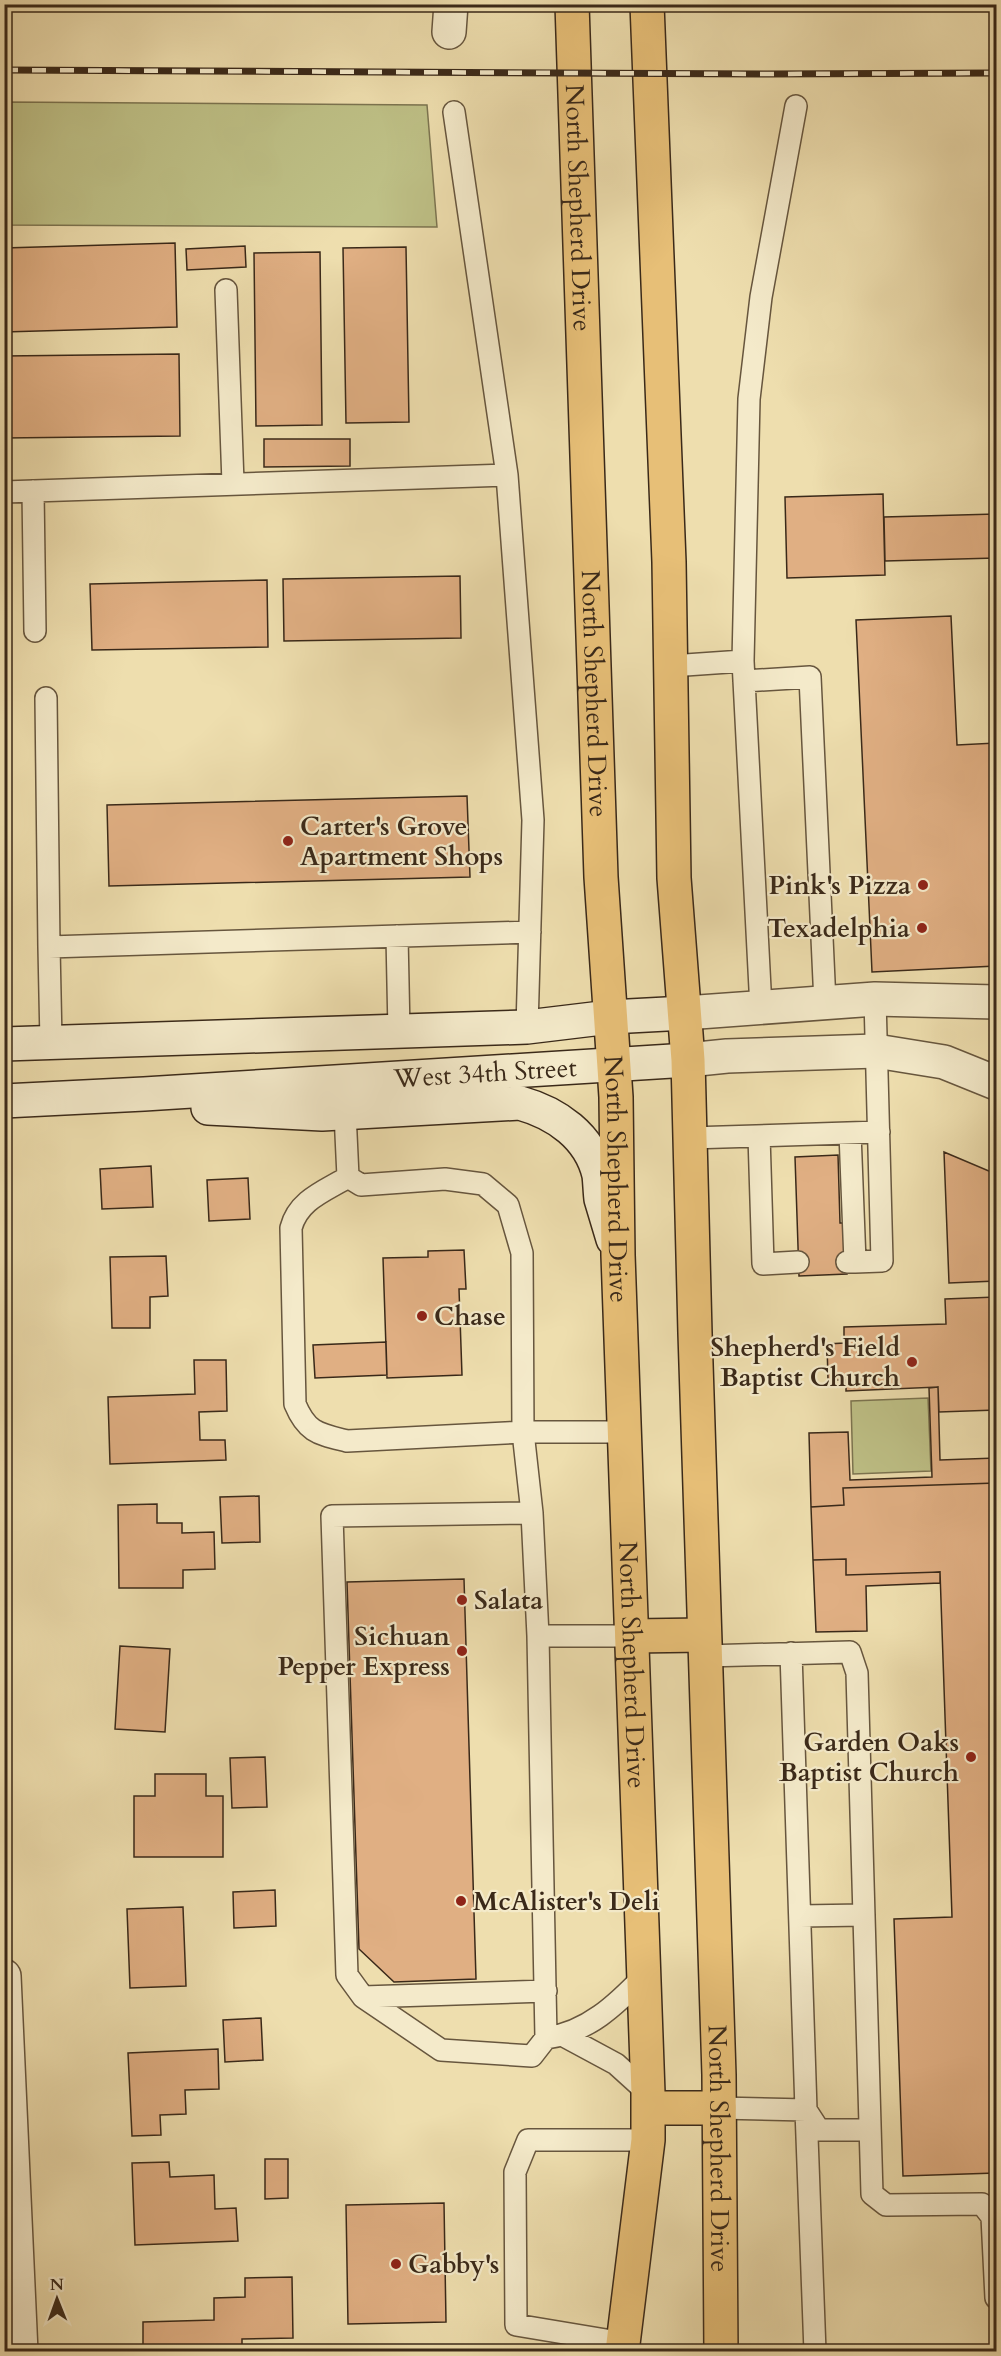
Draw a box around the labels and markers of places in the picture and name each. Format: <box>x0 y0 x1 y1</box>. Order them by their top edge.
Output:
place label: Carter's Grove Apartment Shops <box>300 809 503 874</box>
marker: Carter's Grove Apartment Shops <box>281 834 295 848</box>
place label: Pink's Pizza <box>769 868 911 903</box>
marker: Pink's Pizza <box>916 878 930 892</box>
place label: Texadelphia <box>767 911 910 946</box>
marker: Texadelphia <box>915 921 929 935</box>
place label: Chase <box>434 1299 506 1334</box>
marker: Chase <box>415 1309 429 1323</box>
place label: Shepherd's Field Baptist Church <box>710 1330 900 1395</box>
marker: Shepherd's Field Baptist Church <box>905 1355 919 1369</box>
place label: Salata <box>474 1583 543 1618</box>
marker: Salata <box>455 1593 469 1607</box>
place label: Sichuan Pepper Express <box>277 1619 450 1684</box>
marker: Sichuan Pepper Express <box>455 1644 469 1658</box>
place label: Garden Oaks Baptist Church <box>779 1725 959 1790</box>
marker: Garden Oaks Baptist Church <box>964 1750 978 1764</box>
place label: McAlister's Deli <box>473 1884 660 1919</box>
marker: McAlister's Deli <box>454 1894 468 1908</box>
place label: Gabby's <box>408 2247 499 2282</box>
marker: Gabby's <box>389 2257 403 2271</box>

